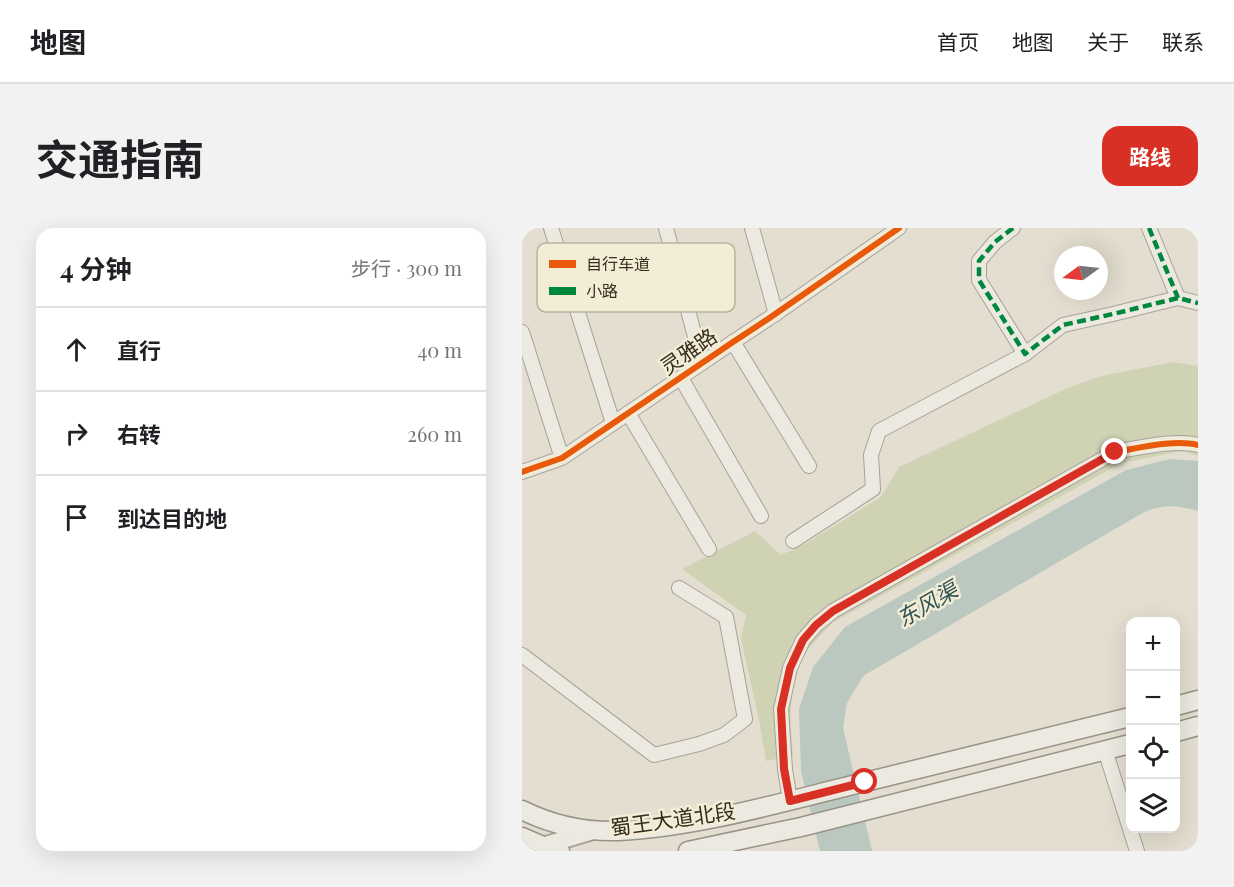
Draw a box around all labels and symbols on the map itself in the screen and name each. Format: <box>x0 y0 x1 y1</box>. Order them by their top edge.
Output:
legend <box>537 243 735 312</box>
north arrow <box>1054 246 1108 300</box>
text: 自行车道 <box>586 253 650 274</box>
text: 小路 <box>586 280 618 301</box>
street label: 灵雅路 <box>654 321 722 380</box>
route end <box>1101 438 1127 464</box>
water label: 东风渠 <box>890 572 965 633</box>
route start <box>851 768 877 794</box>
street label: 蜀王大道北段 <box>608 795 737 841</box>

